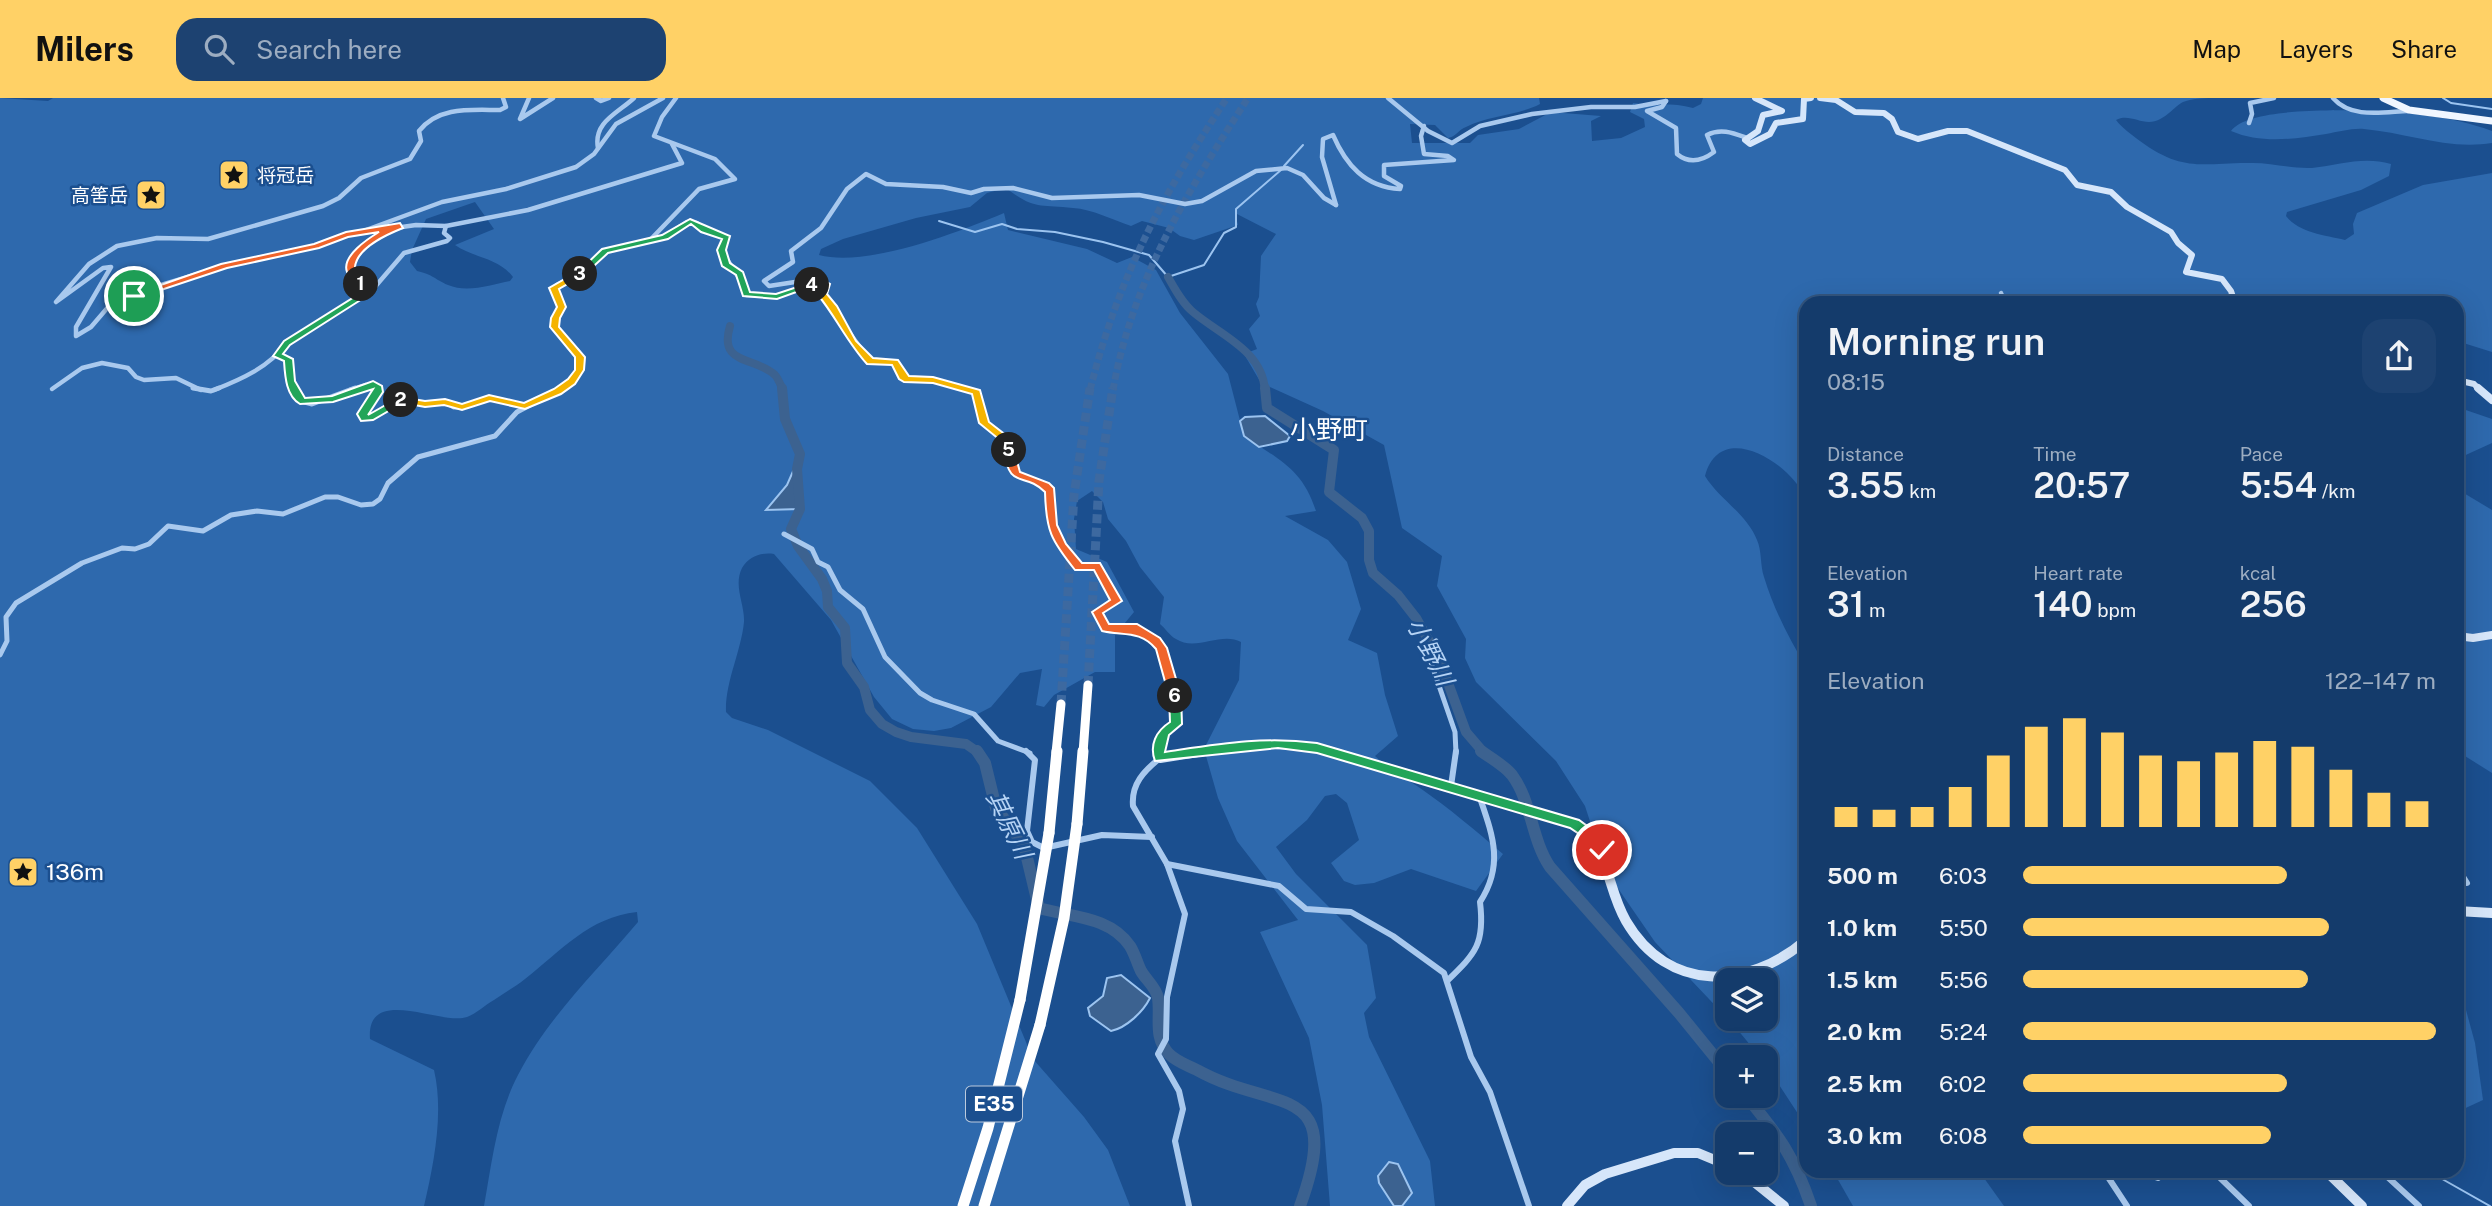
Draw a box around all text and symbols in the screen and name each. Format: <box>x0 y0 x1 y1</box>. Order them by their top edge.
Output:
search box <box>176 18 666 81</box>
text: Milers <box>35 30 134 68</box>
icon: search <box>200 30 238 68</box>
text: Search here <box>256 34 402 65</box>
text: Map <box>2192 35 2241 63</box>
text: Layers <box>2279 35 2353 63</box>
text: Share <box>2391 35 2457 63</box>
place icon: 将冠岳 <box>217 158 251 192</box>
place label: 将冠岳 <box>257 164 314 186</box>
place icon: 高筈岳 <box>134 178 168 212</box>
place label: 高筈岳 <box>71 184 128 206</box>
pin: 3 <box>562 256 598 292</box>
text: 3 <box>573 262 586 284</box>
pin <box>104 266 164 326</box>
pin: 1 <box>344 266 378 302</box>
pin: 4 <box>794 268 830 302</box>
text: 1 <box>356 272 365 294</box>
text: 4 <box>805 273 818 295</box>
icon: arrive <box>115 277 153 315</box>
text: Morning run <box>1827 319 2045 364</box>
button: share <box>2362 319 2436 393</box>
text: 08:15 <box>1827 368 1885 395</box>
pin: 2 <box>384 382 418 418</box>
text: 2 <box>394 388 407 410</box>
district label: 小野町 <box>1290 414 1368 445</box>
pin: 5 <box>992 432 1026 468</box>
text: 5 <box>1002 438 1015 460</box>
text: Distance <box>1827 443 1904 465</box>
text: Time <box>2033 443 2077 465</box>
text: Pace <box>2240 443 2283 465</box>
text: 3.55 <box>1827 465 1905 506</box>
text: 20:57 <box>2033 465 2130 506</box>
text: 5:54 <box>2240 465 2317 506</box>
text: km <box>1905 480 1936 502</box>
text: /km <box>2317 480 2355 502</box>
text: Elevation <box>1827 562 1908 584</box>
text: Heart rate <box>2033 562 2123 584</box>
text: kcal <box>2240 562 2276 584</box>
text: 31 <box>1827 584 1864 625</box>
text: 140 <box>2033 584 2093 625</box>
text: 256 <box>2240 584 2307 625</box>
text: m <box>1864 599 1885 621</box>
text: bpm <box>2093 599 2136 621</box>
water label: 小野川 <box>1402 613 1461 693</box>
text: Elevation <box>1827 667 1925 694</box>
text: 122–147 m <box>2325 667 2436 694</box>
pin: 6 <box>1158 678 1192 714</box>
text: 6 <box>1168 684 1181 706</box>
water label: 其原川 <box>982 786 1040 866</box>
pin <box>1572 820 1632 880</box>
icon: check <box>1583 831 1621 869</box>
place icon: 136m <box>6 855 40 889</box>
place label: 136m <box>46 858 104 885</box>
text: 500 m <box>1827 862 1898 889</box>
text: 6:03 <box>1939 862 1987 889</box>
text: 1.0 km <box>1827 914 1897 941</box>
text: 5:50 <box>1939 914 1988 941</box>
text: 1.5 km <box>1827 966 1898 993</box>
text: 5:56 <box>1939 966 1988 993</box>
map controls <box>1715 968 1778 1185</box>
button: layers <box>1715 968 1778 1031</box>
text: 2.0 km <box>1827 1018 1902 1045</box>
text: 5:24 <box>1939 1018 1988 1045</box>
button: + <box>1715 1045 1778 1108</box>
text: 2.5 km <box>1827 1070 1902 1097</box>
text: 6:02 <box>1939 1070 1986 1097</box>
road number: E35 <box>966 1086 1022 1122</box>
button: − <box>1715 1122 1778 1185</box>
text: 3.0 km <box>1827 1122 1902 1149</box>
text: 6:08 <box>1939 1122 1987 1149</box>

